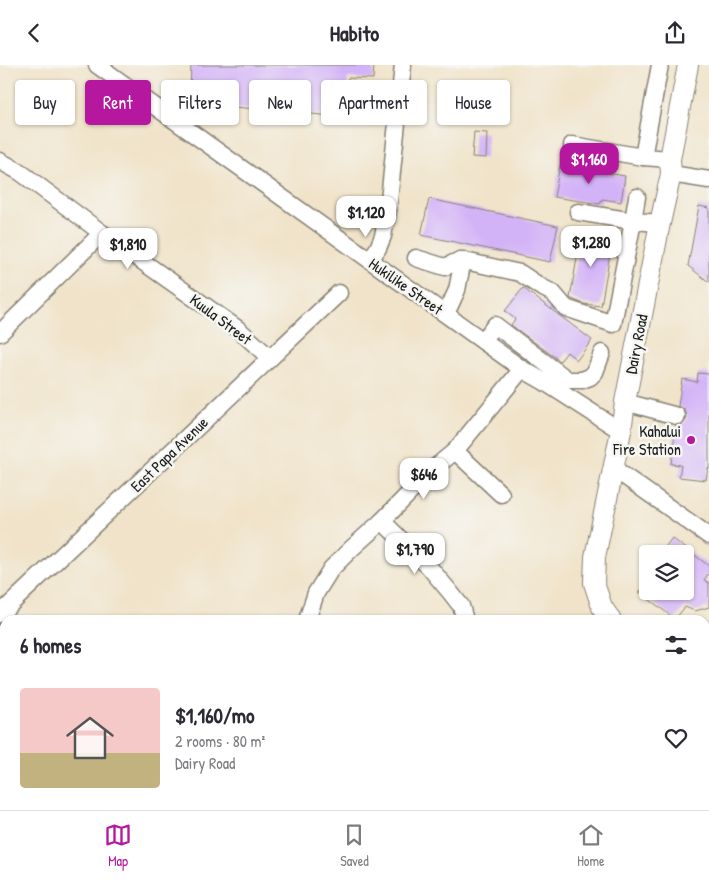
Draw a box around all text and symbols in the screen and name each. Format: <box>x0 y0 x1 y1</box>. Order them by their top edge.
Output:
text: Habito <box>330 18 379 48</box>
icon: back <box>20 19 48 47</box>
icon: share <box>661 19 689 47</box>
chip: Buy <box>15 80 75 125</box>
chip: Rent <box>85 80 151 125</box>
chip: Filters <box>161 80 239 125</box>
chip: New <box>249 80 311 125</box>
chip: Apartment <box>321 80 427 125</box>
chip: House <box>437 80 510 125</box>
pin: $1,160 <box>548 143 630 185</box>
text: $1,160 <box>571 148 607 170</box>
pin: $1,120 <box>325 195 407 238</box>
text: $1,120 <box>347 201 385 223</box>
pin: $1,280 <box>550 225 632 268</box>
pin: $1,810 <box>87 227 169 270</box>
text: $1,280 <box>572 231 610 253</box>
text: $1,810 <box>109 233 147 255</box>
street label: Hukilike Street <box>365 252 448 320</box>
street label: Kuula Street <box>185 288 257 350</box>
street label: Dairy Road <box>619 312 653 376</box>
street label: East Papa Avenue <box>125 411 213 497</box>
place label: Kahalui Fire Station <box>612 420 681 460</box>
marker: Kahalui Fire Station <box>685 434 697 446</box>
pin: $646 <box>394 457 454 500</box>
text: $646 <box>411 463 437 485</box>
pin: $1,790 <box>374 533 456 575</box>
text: $1,790 <box>396 538 434 560</box>
map controls <box>639 545 694 600</box>
button: layers <box>639 545 694 600</box>
text: 6 homes <box>20 631 81 660</box>
icon: filters <box>662 631 690 659</box>
text: $1,160/mo <box>175 701 255 730</box>
icon: home <box>60 708 120 768</box>
icon: heart <box>662 724 690 752</box>
text: 2 rooms · 80 m² <box>175 730 265 752</box>
text: Dairy Road <box>175 752 235 774</box>
tab: Map <box>104 821 132 870</box>
tab: Saved <box>340 821 369 870</box>
tab: Home <box>577 821 605 870</box>

